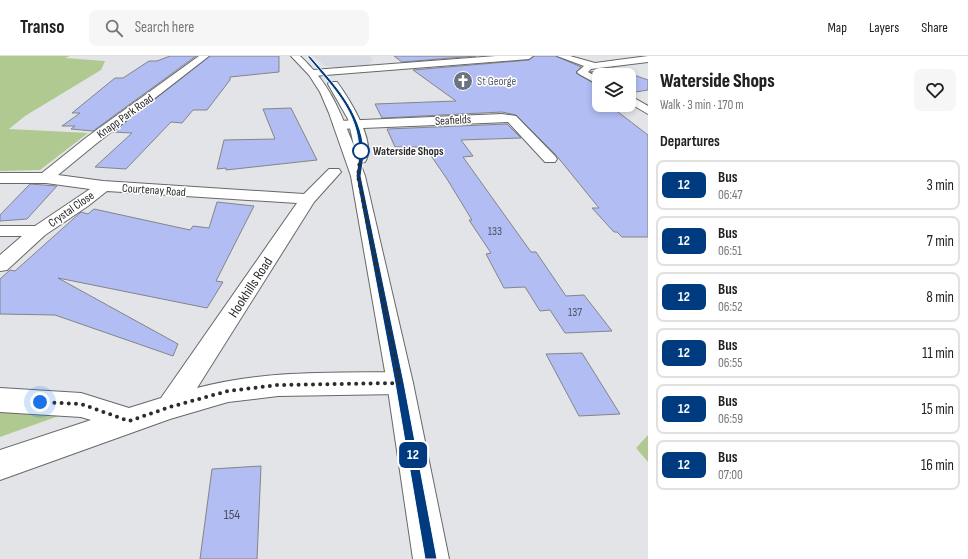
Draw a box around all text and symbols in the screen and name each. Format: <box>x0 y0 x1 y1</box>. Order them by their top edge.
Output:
search box <box>89 10 369 46</box>
text: Transo <box>20 16 65 39</box>
icon: search <box>103 17 125 39</box>
text: Search here <box>135 18 194 37</box>
text: Map <box>827 19 847 36</box>
text: Layers <box>869 19 899 36</box>
text: Share <box>921 19 948 36</box>
map controls <box>592 68 636 112</box>
button: layers <box>592 68 636 112</box>
button: heart <box>914 69 956 111</box>
church icon: St George <box>452 70 474 92</box>
text: Waterside Shops <box>660 70 775 93</box>
place label: St George <box>477 74 516 89</box>
street label: Knapp Park Road <box>94 91 157 142</box>
text: Walk · 3 min · 170 m <box>660 97 744 113</box>
street label: Seafields <box>435 112 471 129</box>
text: Departures <box>660 132 720 151</box>
marker: Waterside Shops <box>352 142 370 160</box>
place label: Waterside Shops <box>373 144 444 159</box>
text: Bus <box>718 168 737 187</box>
text: 12 <box>678 176 690 193</box>
text: 3 min <box>926 176 954 195</box>
street label: Courtenay Road <box>122 181 186 200</box>
text: 06:47 <box>718 187 743 203</box>
street label: Crystal Close <box>45 188 97 231</box>
house number: 133 <box>488 224 502 239</box>
text: Bus <box>718 224 737 243</box>
text: 12 <box>678 232 690 249</box>
text: 7 min <box>927 232 954 251</box>
text: 06:51 <box>718 243 742 259</box>
street label: Hookhills Road <box>225 254 276 321</box>
text: Bus <box>718 280 737 299</box>
text: 12 <box>678 288 690 305</box>
text: 8 min <box>926 288 954 307</box>
text: 06:52 <box>718 299 743 315</box>
house number: 137 <box>568 305 582 320</box>
text: Bus <box>718 336 737 355</box>
text: 12 <box>678 344 690 361</box>
text: 11 min <box>922 344 954 363</box>
text: 06:55 <box>718 355 742 371</box>
your location <box>30 392 50 412</box>
text: Bus <box>718 392 737 411</box>
text: 12 <box>678 400 690 417</box>
text: 15 min <box>922 400 954 419</box>
text: 06:59 <box>718 411 743 427</box>
line badge: 12 <box>395 442 431 468</box>
text: 12 <box>407 446 419 463</box>
text: Bus <box>718 448 737 467</box>
text: 12 <box>678 456 690 473</box>
text: 16 min <box>921 456 954 475</box>
text: 07:00 <box>718 467 743 483</box>
house number: 154 <box>224 506 240 523</box>

